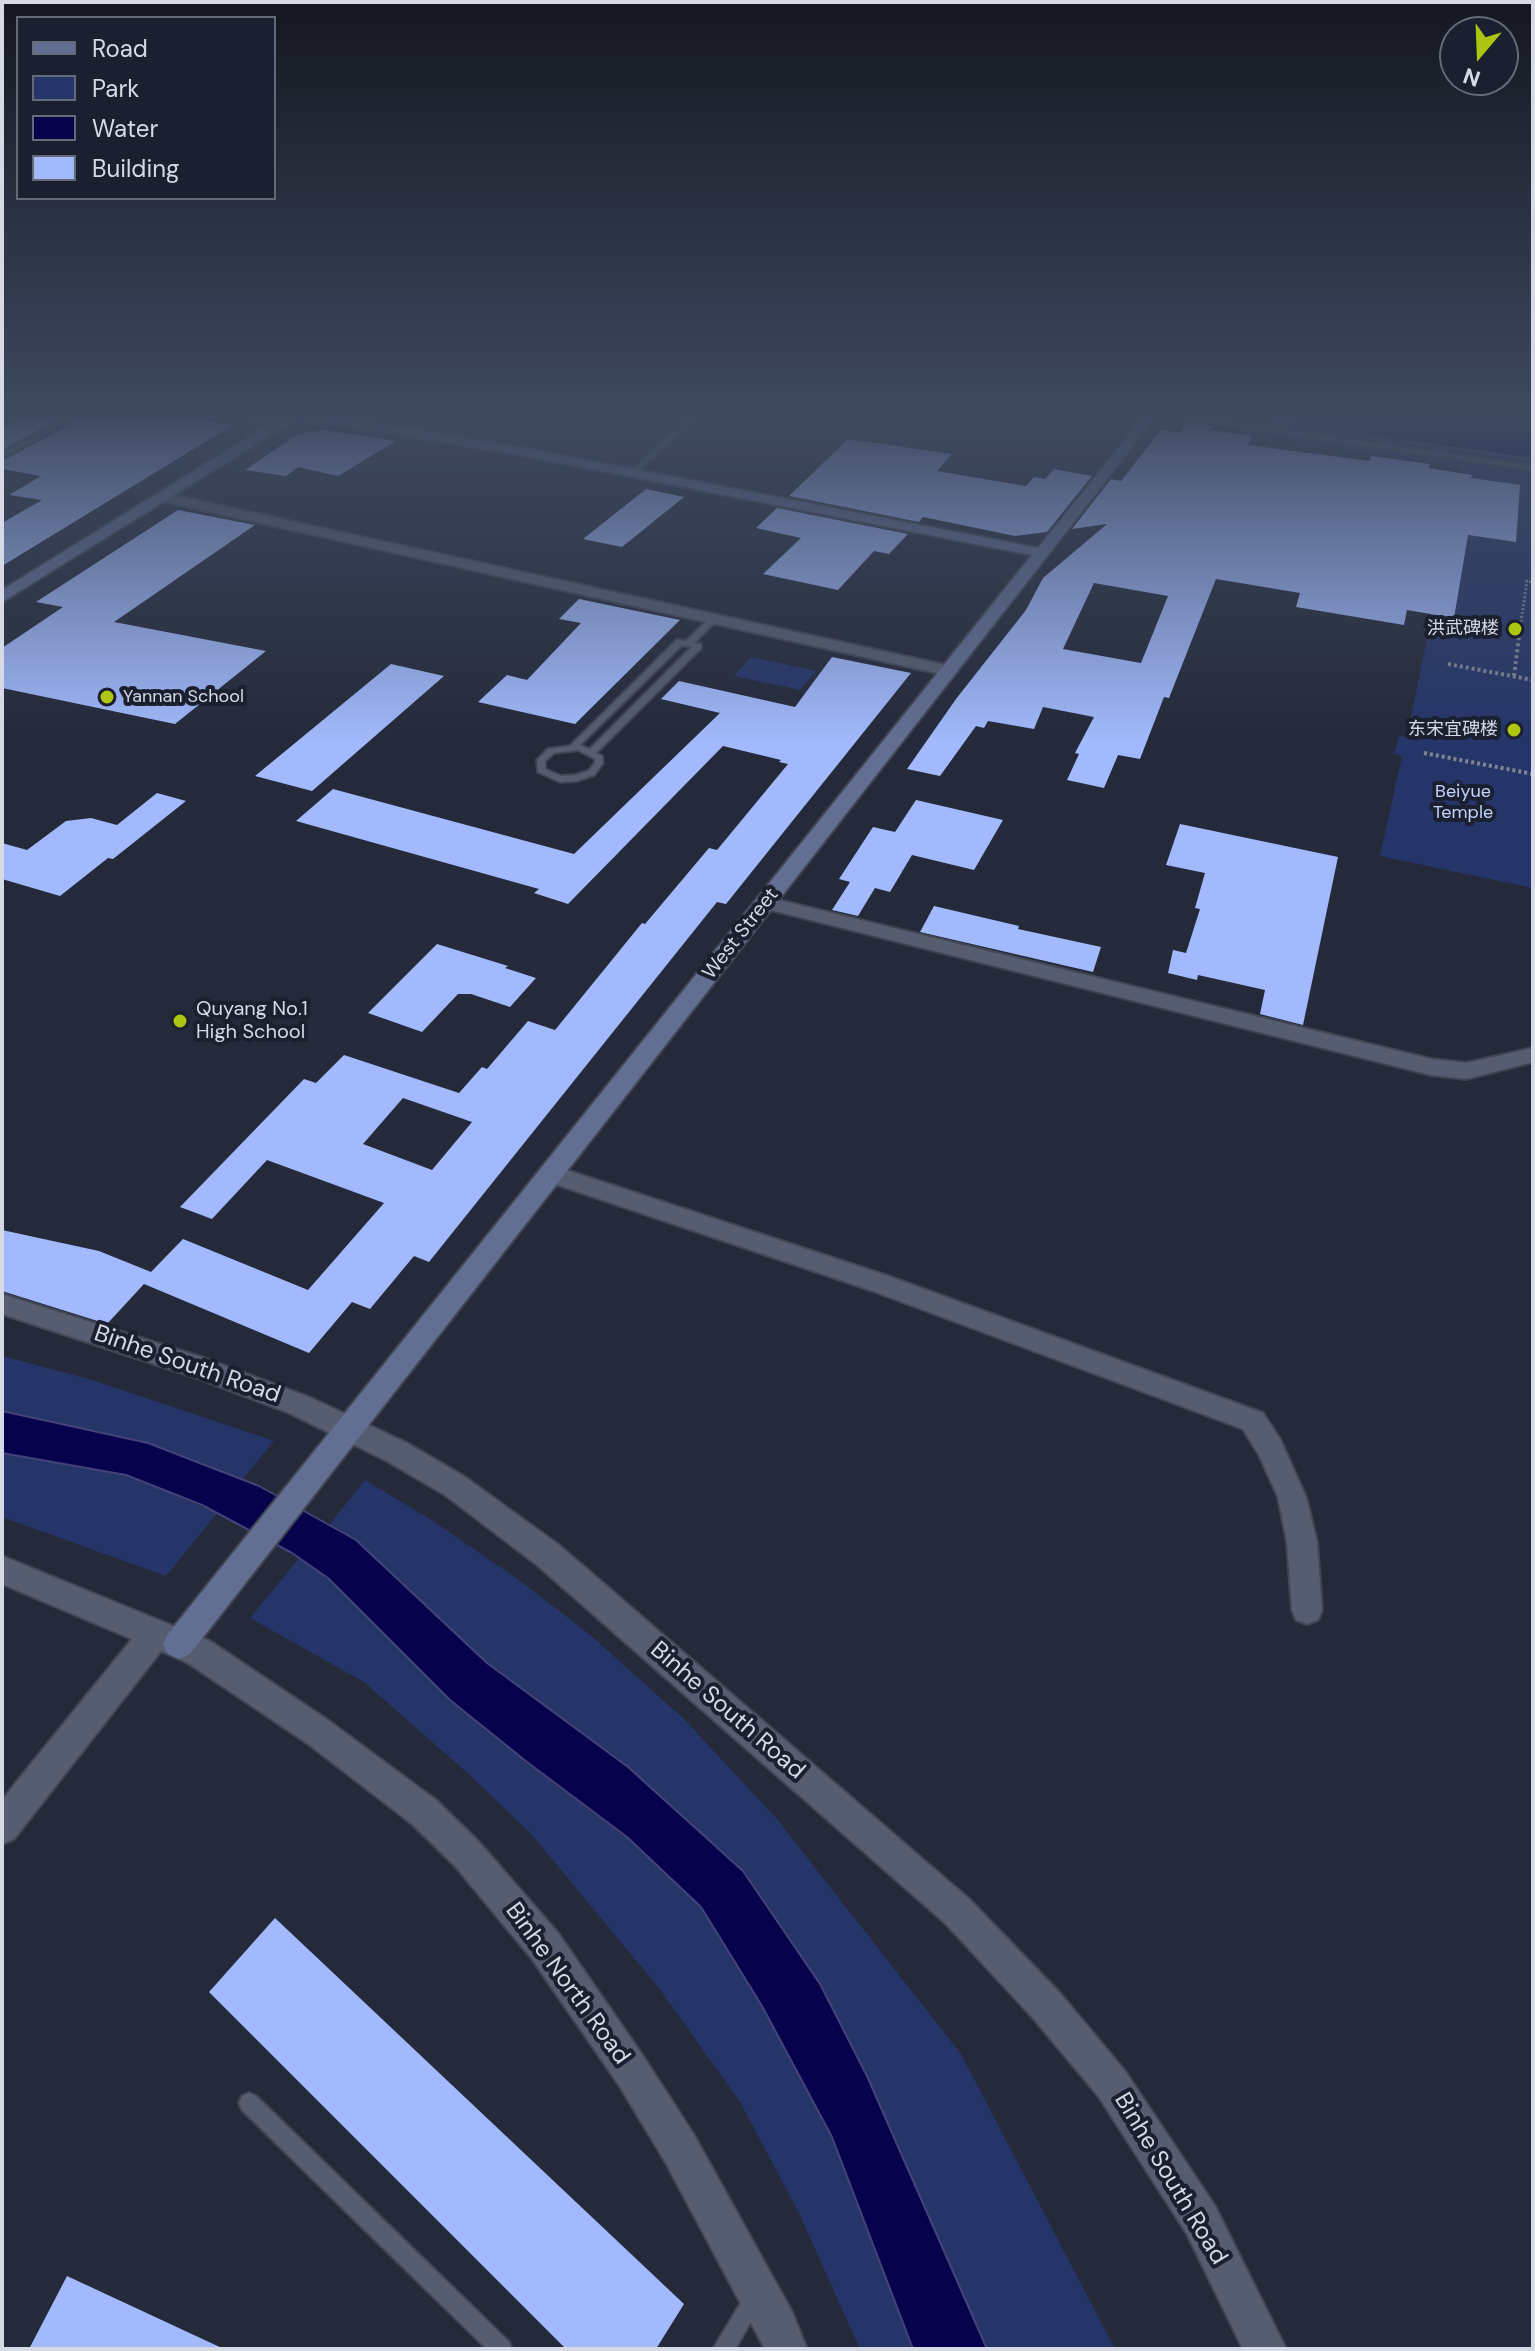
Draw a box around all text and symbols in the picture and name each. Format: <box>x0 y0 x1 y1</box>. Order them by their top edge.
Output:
legend <box>16 16 276 200</box>
north arrow <box>1439 16 1519 96</box>
text: Road <box>92 33 148 64</box>
text: N <box>1459 61 1484 94</box>
text: Park <box>92 73 139 104</box>
text: Water <box>92 113 158 144</box>
text: Building <box>92 153 179 184</box>
place label: 洪武碑楼 <box>1427 618 1499 640</box>
marker: 洪武碑楼 <box>1506 620 1524 638</box>
place label: Yannan School <box>123 686 244 708</box>
marker: Yannan School <box>98 688 116 706</box>
place label: 东宋宜碑楼 <box>1408 719 1498 741</box>
marker: 东宋宜碑楼 <box>1505 721 1523 739</box>
park label: Beiyue Temple <box>1433 781 1493 824</box>
street label: West Street <box>698 884 784 984</box>
place label: Quyang No.1 High School <box>196 998 308 1045</box>
marker: Quyang No.1 High School <box>171 1012 189 1030</box>
street label: Binhe South Road <box>90 1320 284 1410</box>
street label: Binhe South Road <box>644 1636 810 1786</box>
street label: Binhe North Road <box>499 1897 635 2071</box>
street label: Binhe South Road <box>1107 2088 1233 2270</box>

